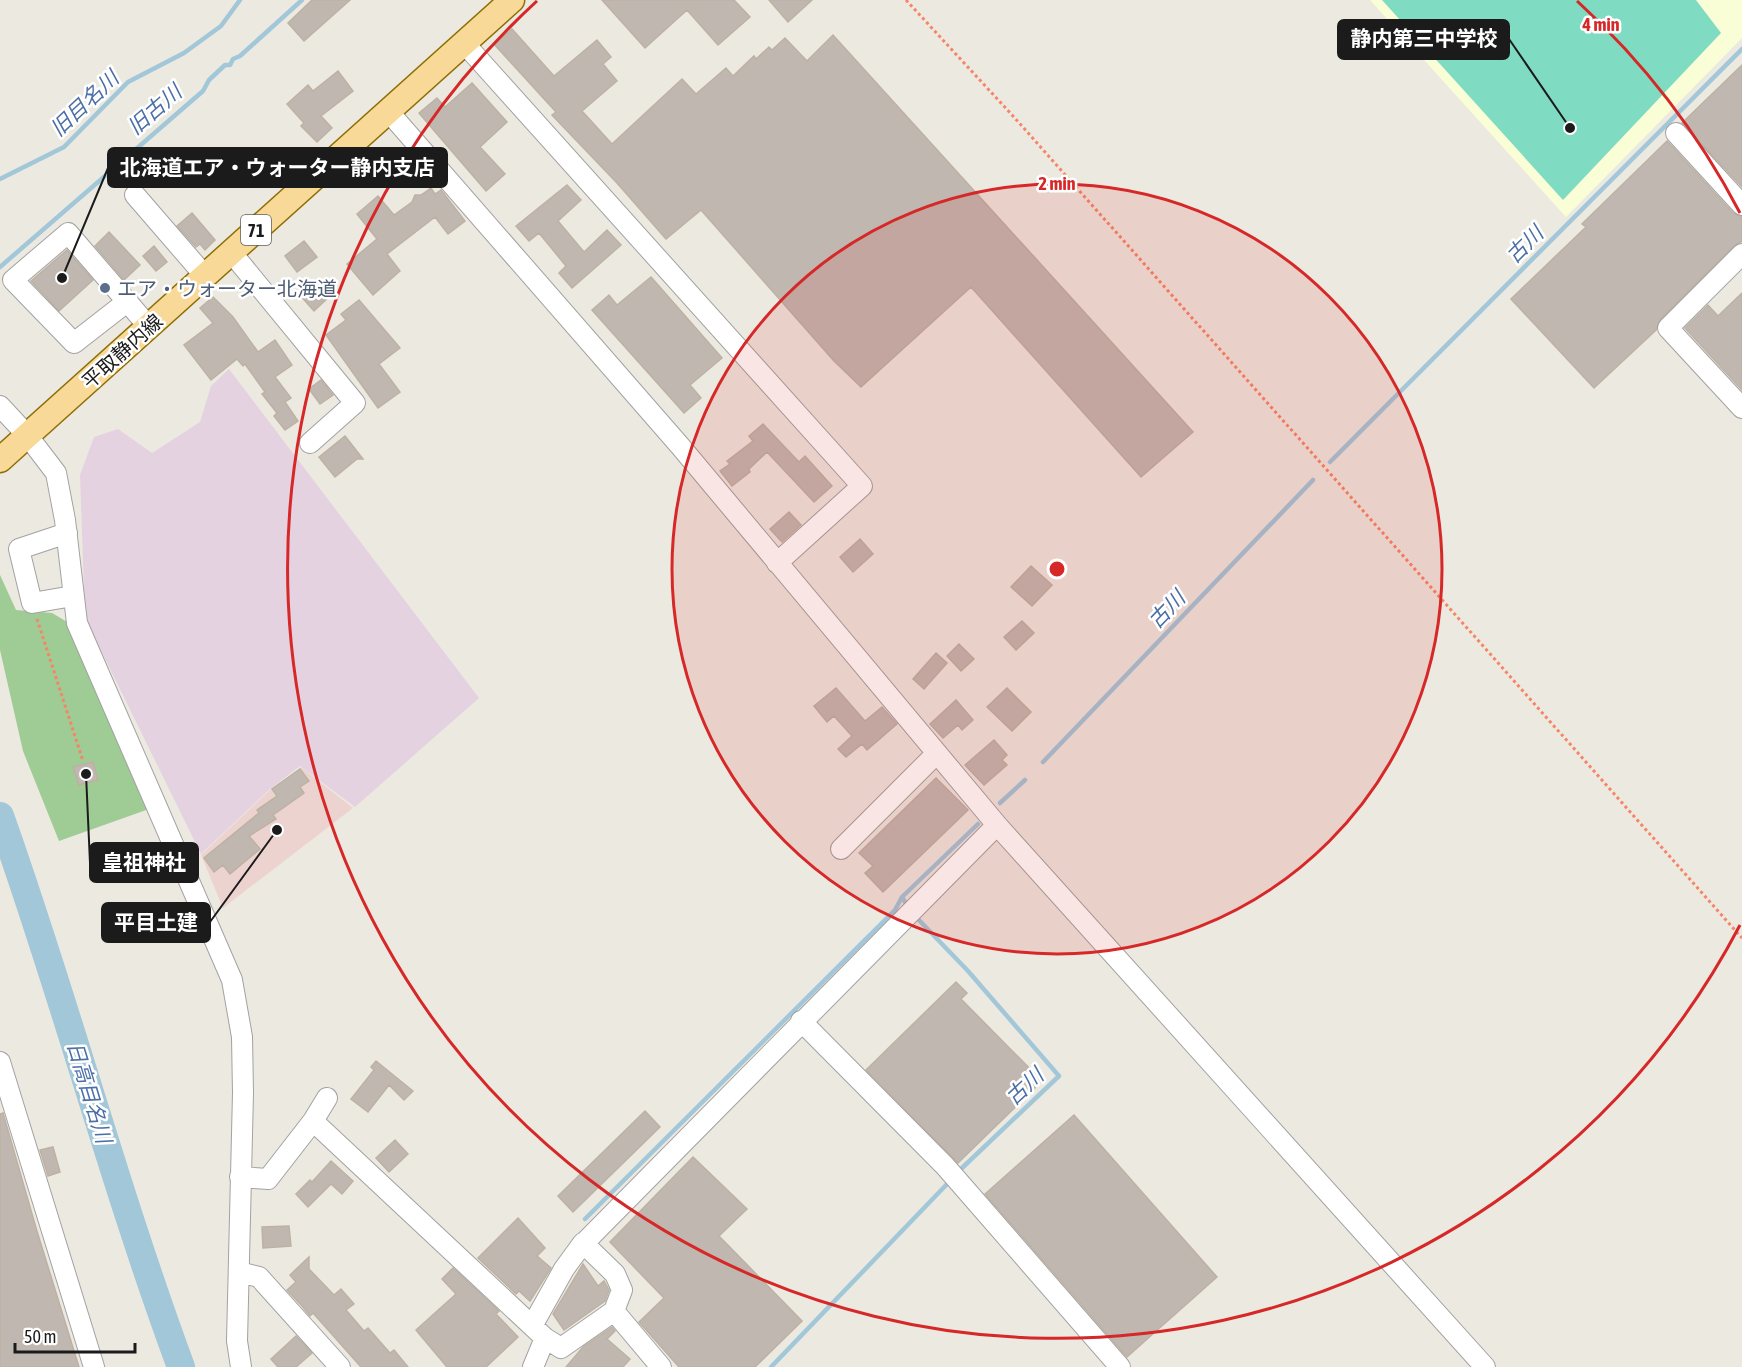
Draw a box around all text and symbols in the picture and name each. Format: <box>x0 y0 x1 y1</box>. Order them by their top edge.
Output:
text: 4 min <box>1582 14 1620 35</box>
callout: 静内第三中学校 <box>1338 20 1509 59</box>
text: 静内第三中学校 <box>1351 26 1498 50</box>
water label: 旧目名川 <box>45 64 124 140</box>
water label: 旧古川 <box>122 78 187 139</box>
callout: 北海道エア・ウォーター静内支店 <box>108 148 447 187</box>
text: 北海道エア・ウォーター静内支店 <box>120 155 435 179</box>
text: 2 min <box>1039 173 1076 194</box>
road number: 71 <box>241 215 271 245</box>
water label: 古川 <box>1501 219 1549 267</box>
place label: エア・ウォーター北海道 <box>117 277 337 300</box>
marker: エア・ウォーター北海道 <box>98 281 112 295</box>
street label: 平取静内線 <box>77 309 167 393</box>
centre of rings <box>1047 559 1067 579</box>
water label: 古川 <box>1143 584 1191 632</box>
callout: 皇祖神社 <box>90 843 198 882</box>
text: 皇祖神社 <box>102 850 186 874</box>
callout: 平目土建 <box>102 903 210 942</box>
text: 平目土建 <box>114 910 198 934</box>
water label: 日高目名川 <box>63 1038 117 1148</box>
water label: 古川 <box>1000 1062 1049 1109</box>
scale bar <box>15 1316 135 1354</box>
text: 50 m <box>24 1326 56 1347</box>

